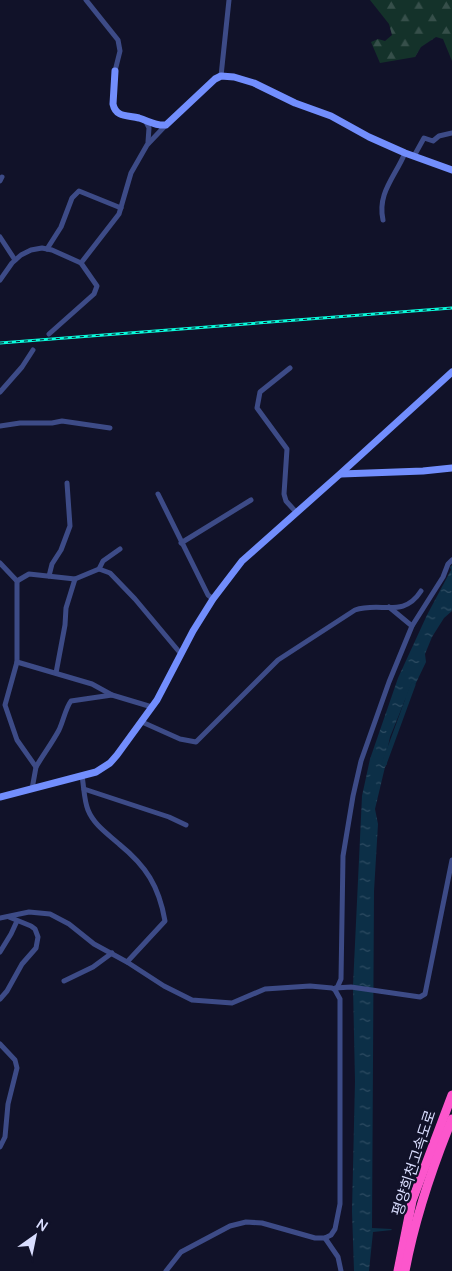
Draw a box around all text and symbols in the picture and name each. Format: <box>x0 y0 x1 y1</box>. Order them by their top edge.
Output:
street label: 평양희천고속도로 <box>386 1107 441 1219</box>
north arrow <box>10 1211 60 1261</box>
text: N <box>33 1214 52 1235</box>

